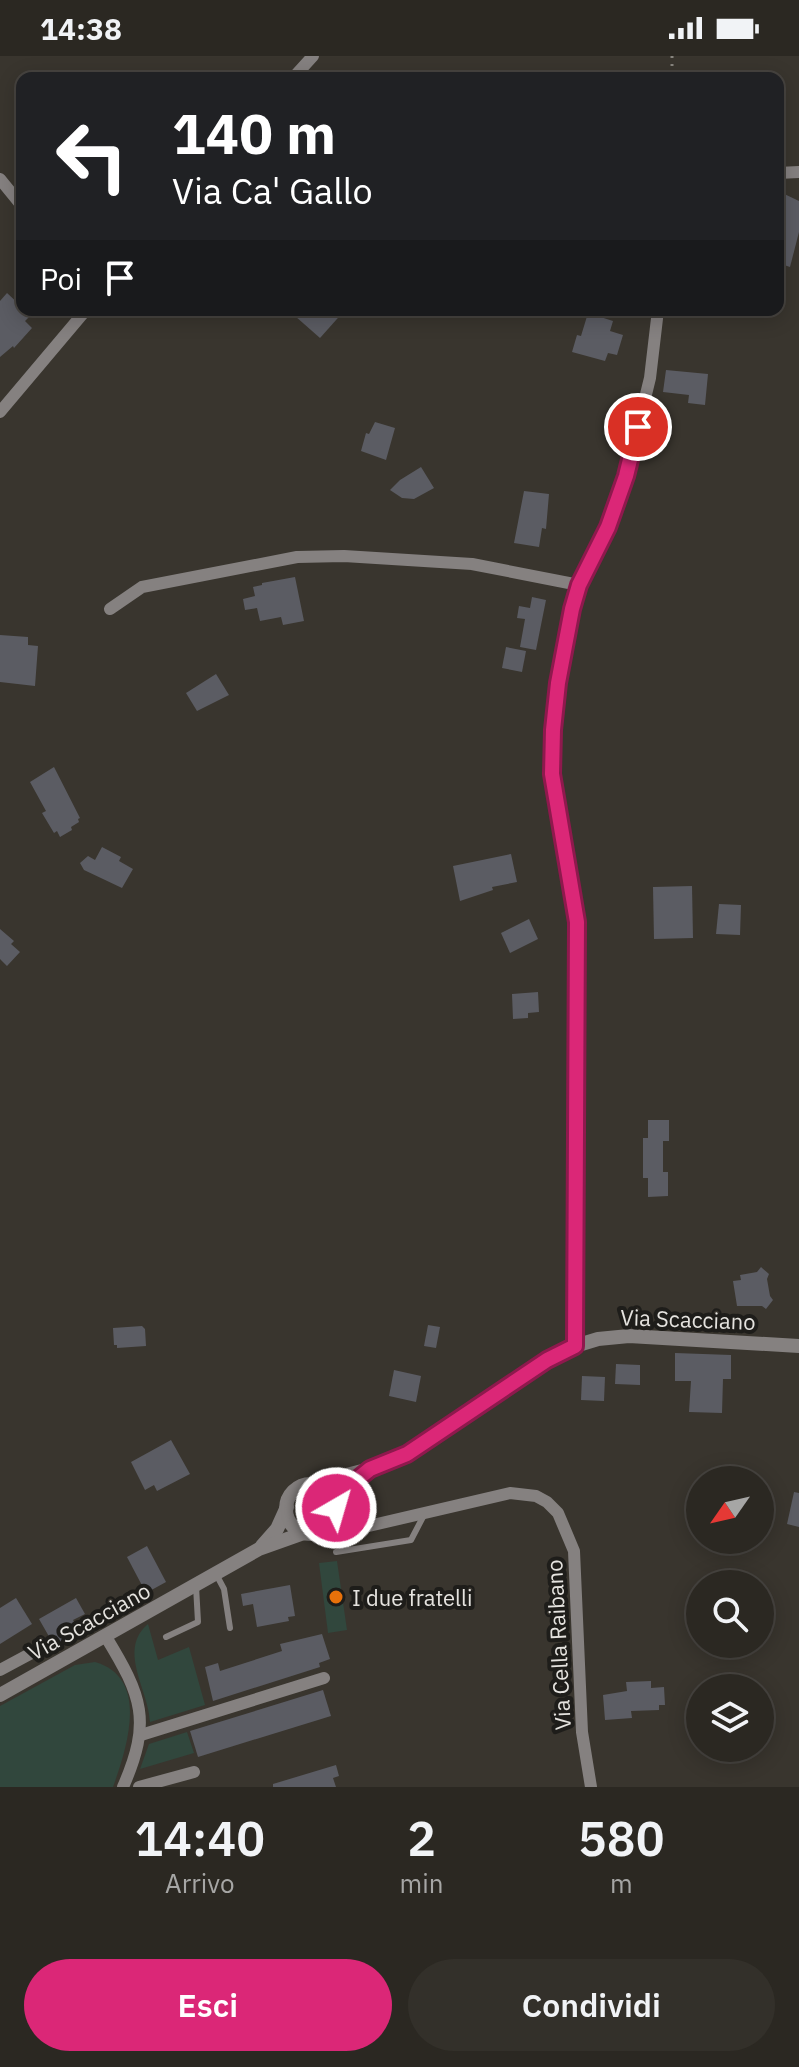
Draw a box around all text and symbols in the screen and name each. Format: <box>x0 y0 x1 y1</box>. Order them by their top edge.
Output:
text: 14:38 <box>40 9 122 48</box>
text: 140 m <box>172 97 336 169</box>
icon: left <box>40 104 144 208</box>
text: Via Ca' Gallo <box>172 167 373 214</box>
icon: arrive <box>98 256 142 300</box>
text: Poi <box>40 259 82 298</box>
pin <box>604 393 672 461</box>
icon: arrive <box>616 405 660 449</box>
street label: Via Scacciano <box>620 1302 756 1336</box>
position arrow <box>294 1466 378 1550</box>
north arrow <box>686 1466 774 1554</box>
map controls <box>686 1466 774 1762</box>
street label: Via Cella Raibano <box>539 1559 577 1731</box>
button: search <box>686 1570 774 1658</box>
street label: Via Scacciano <box>23 1575 155 1667</box>
place label: I due fratelli <box>352 1583 472 1612</box>
marker: I due fratelli <box>327 1588 345 1606</box>
button: layers <box>686 1674 774 1762</box>
text: 14:40 <box>135 1807 265 1869</box>
text: 2 <box>407 1807 436 1869</box>
text: 580 <box>578 1807 664 1869</box>
text: Arrivo <box>165 1866 234 1900</box>
text: min <box>400 1866 444 1900</box>
text: m <box>610 1866 633 1900</box>
button: Esci <box>24 1959 392 2051</box>
button: Condividi <box>408 1959 775 2051</box>

